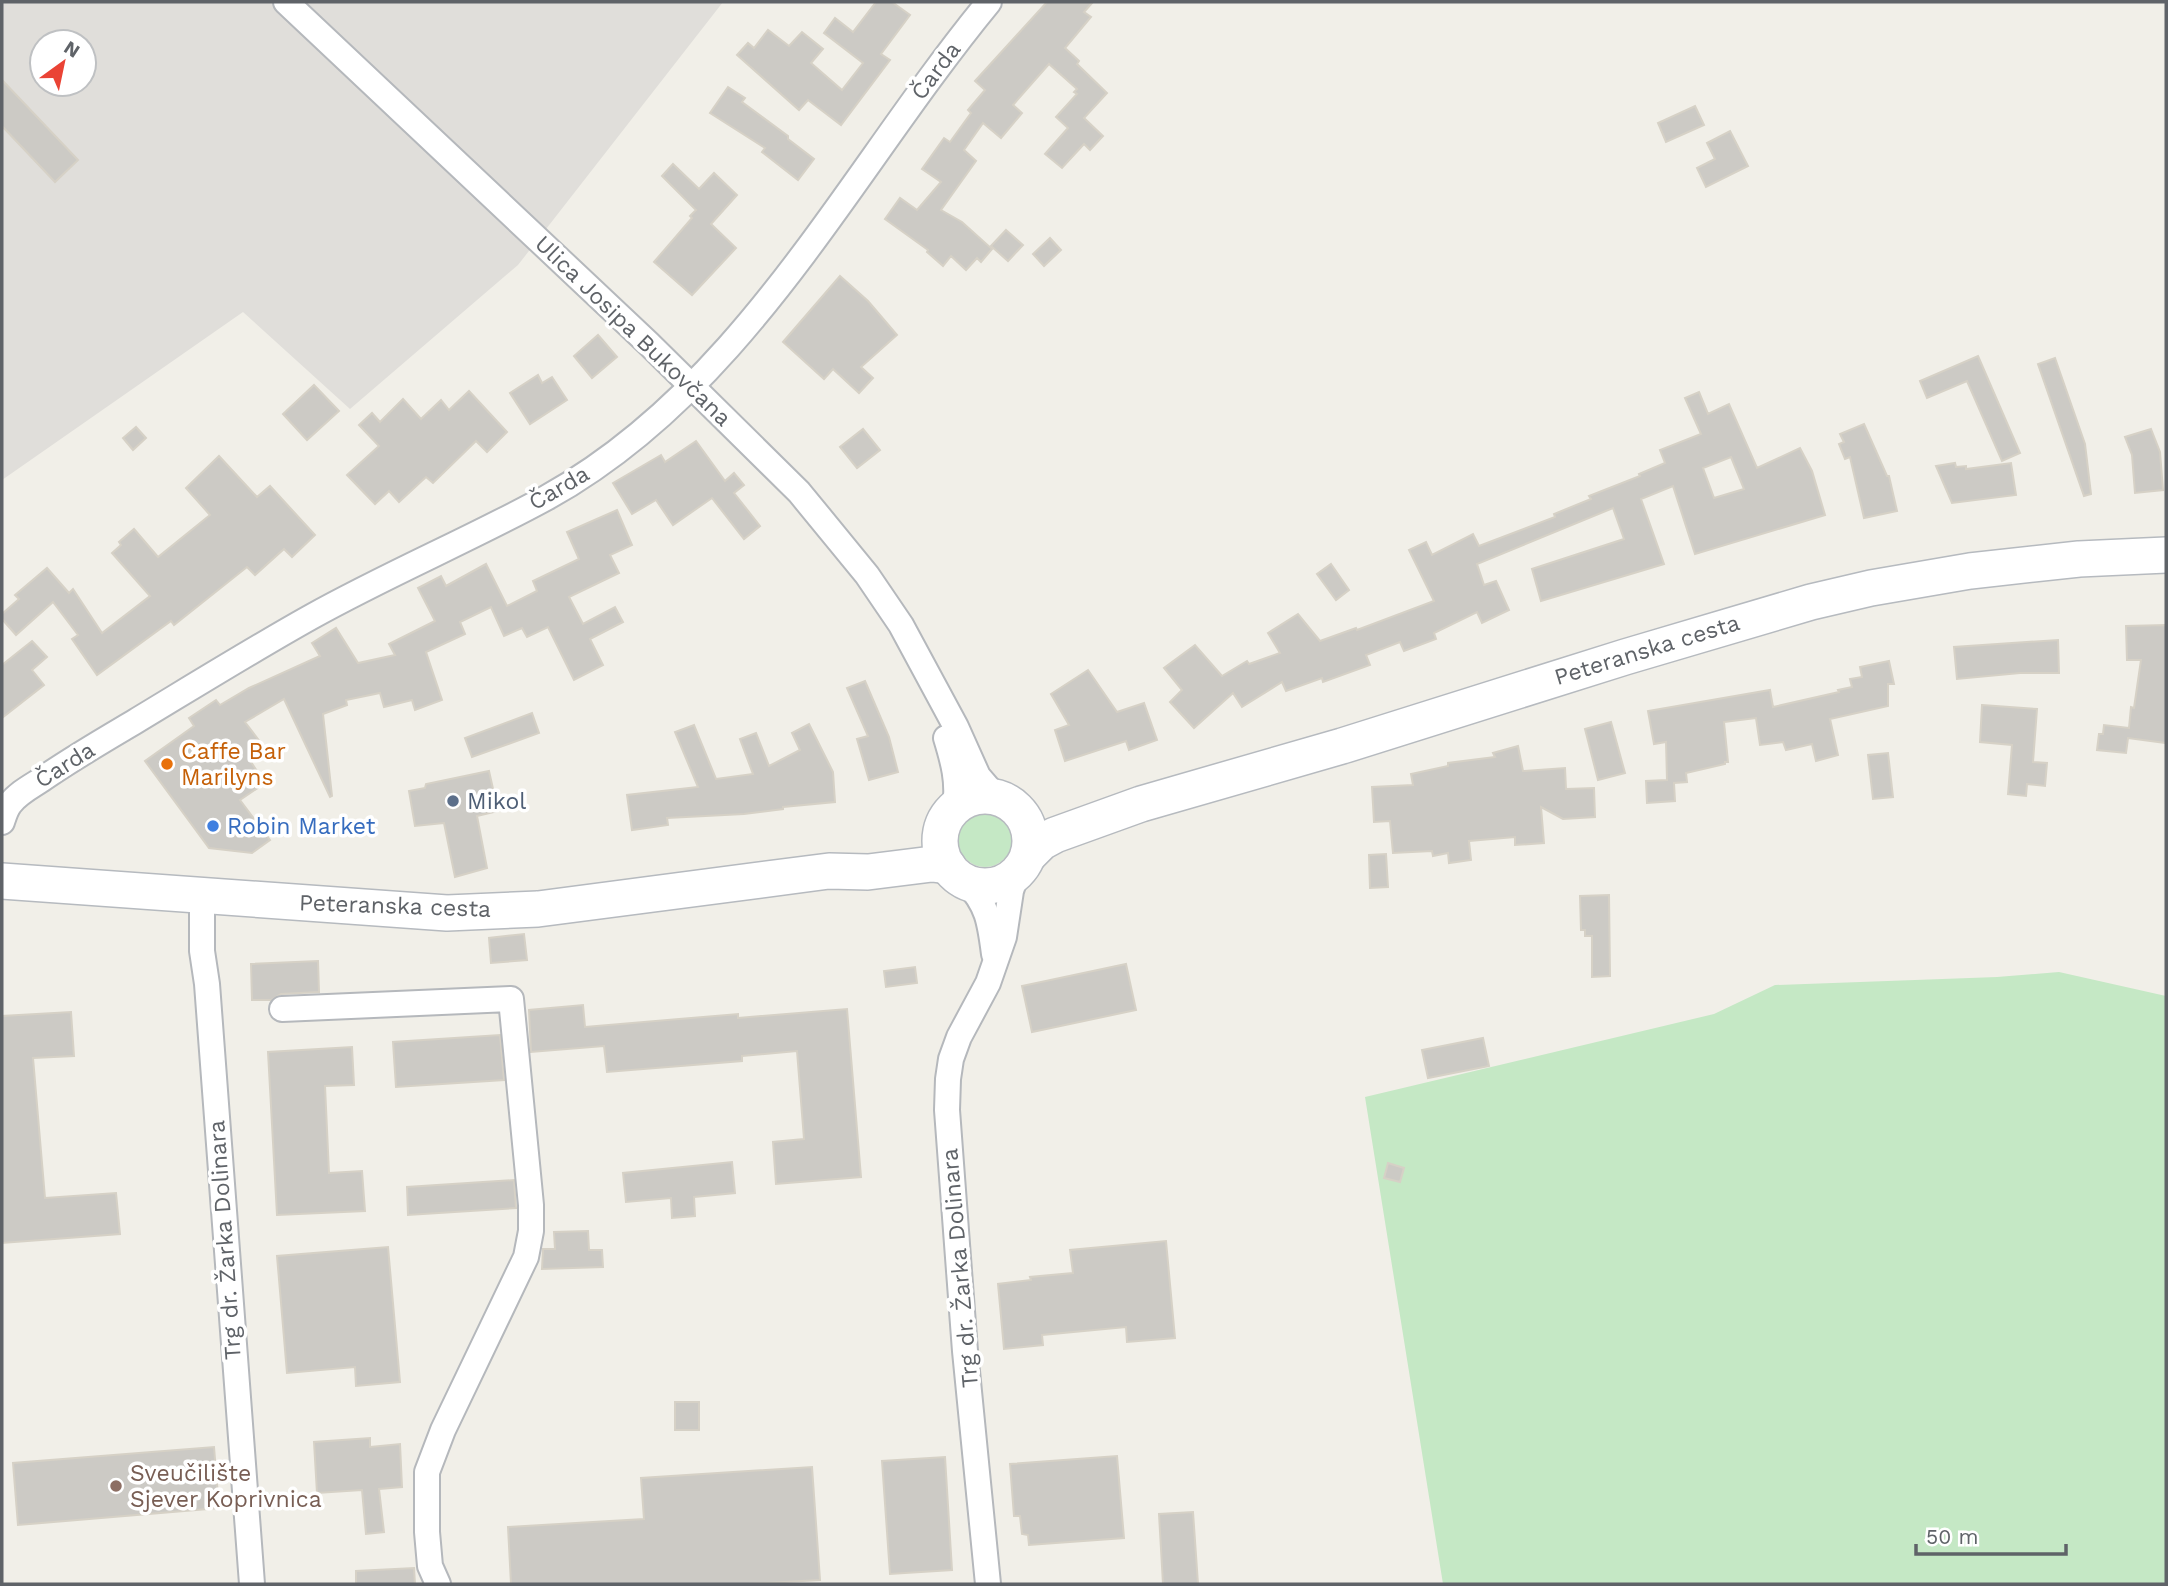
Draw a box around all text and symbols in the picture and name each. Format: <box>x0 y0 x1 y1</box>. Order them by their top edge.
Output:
north arrow <box>28 28 98 98</box>
text: N <box>60 36 84 63</box>
street label: Čarda <box>905 36 966 105</box>
street label: Ulica Josipa Bukovčana <box>529 230 737 432</box>
street label: Čarda <box>523 459 594 516</box>
street label: Peteranska cesta <box>1551 609 1743 691</box>
street label: Čarda <box>30 735 100 794</box>
place label: Caffe Bar Marilyns <box>181 738 286 791</box>
marker: Caffe Bar Marilyns <box>159 756 175 772</box>
place label: Mikol <box>467 788 526 815</box>
marker: Mikol <box>445 793 461 809</box>
place label: Robin Market <box>227 813 376 840</box>
marker: Robin Market <box>205 818 221 834</box>
street label: Peteranska cesta <box>299 889 491 923</box>
street label: Trg dr. Žarka Dolinara <box>203 1119 247 1361</box>
street label: Trg dr. Žarka Dolinara <box>936 1147 984 1389</box>
place label: Sveučilište Sjever Koprivnica <box>130 1460 322 1513</box>
marker: Sveučilište Sjever Koprivnica <box>108 1478 124 1494</box>
scale bar <box>1916 1512 2066 1556</box>
text: 50 m <box>1926 1524 1978 1549</box>

